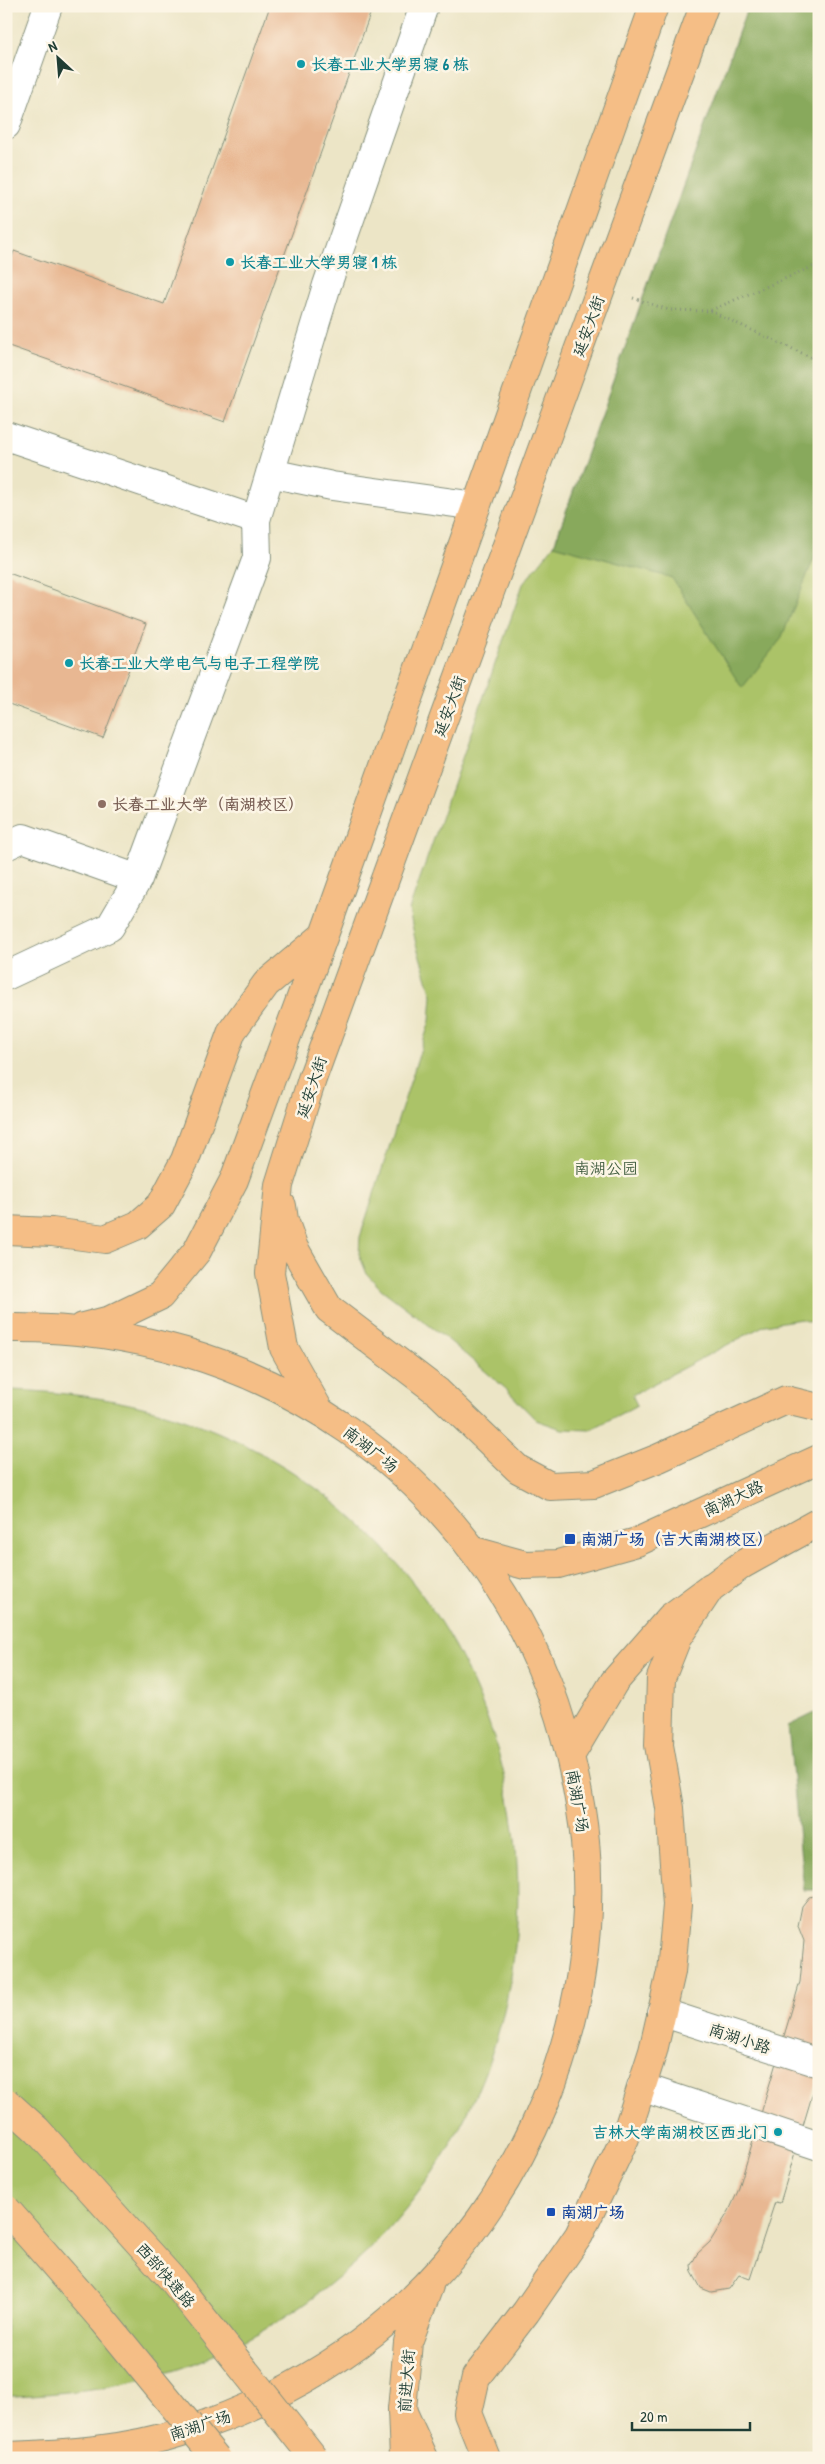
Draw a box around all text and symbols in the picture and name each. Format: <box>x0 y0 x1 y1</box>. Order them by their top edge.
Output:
north arrow <box>32 32 82 82</box>
text: N <box>45 35 60 56</box>
place label: 长春工业大学男寝 6 栋 <box>311 53 469 75</box>
marker: 长春工业大学男寝 6 栋 <box>295 58 307 70</box>
place label: 长春工业大学男寝 1 栋 <box>240 251 397 273</box>
marker: 长春工业大学男寝 1 栋 <box>224 256 236 268</box>
street label: 延安大街 <box>567 292 609 360</box>
place label: 长春工业大学电气与电子工程学院 <box>79 652 319 674</box>
marker: 长春工业大学电气与电子工程学院 <box>63 657 75 669</box>
street label: 延安大街 <box>428 672 470 740</box>
place label: 长春工业大学（南湖校区） <box>112 793 304 815</box>
marker: 长春工业大学（南湖校区） <box>96 798 108 810</box>
street label: 延安大街 <box>291 1053 331 1121</box>
park label: 南湖公园 <box>574 1157 638 1179</box>
street label: 南湖广场 <box>339 1421 403 1477</box>
street label: 南湖大路 <box>699 1475 767 1521</box>
place label: 南湖广场（吉大南湖校区） <box>581 1528 773 1550</box>
marker: 南湖广场（吉大南湖校区） <box>563 1532 577 1546</box>
street label: 南湖广场 <box>562 1768 594 1834</box>
street label: 南湖小路 <box>706 2018 774 2058</box>
place label: 吉林大学南湖校区西北门 <box>592 2121 768 2143</box>
marker: 吉林大学南湖校区西北门 <box>772 2126 784 2138</box>
place label: 南湖广场 <box>561 2201 625 2223</box>
marker: 南湖广场 <box>545 2206 557 2218</box>
street label: 西部快速路 <box>131 2238 201 2312</box>
street label: 前进大街 <box>393 2348 419 2414</box>
scale bar <box>632 2399 750 2431</box>
street label: 南湖广场 <box>166 2405 234 2445</box>
text: 20 m <box>640 2406 667 2427</box>

